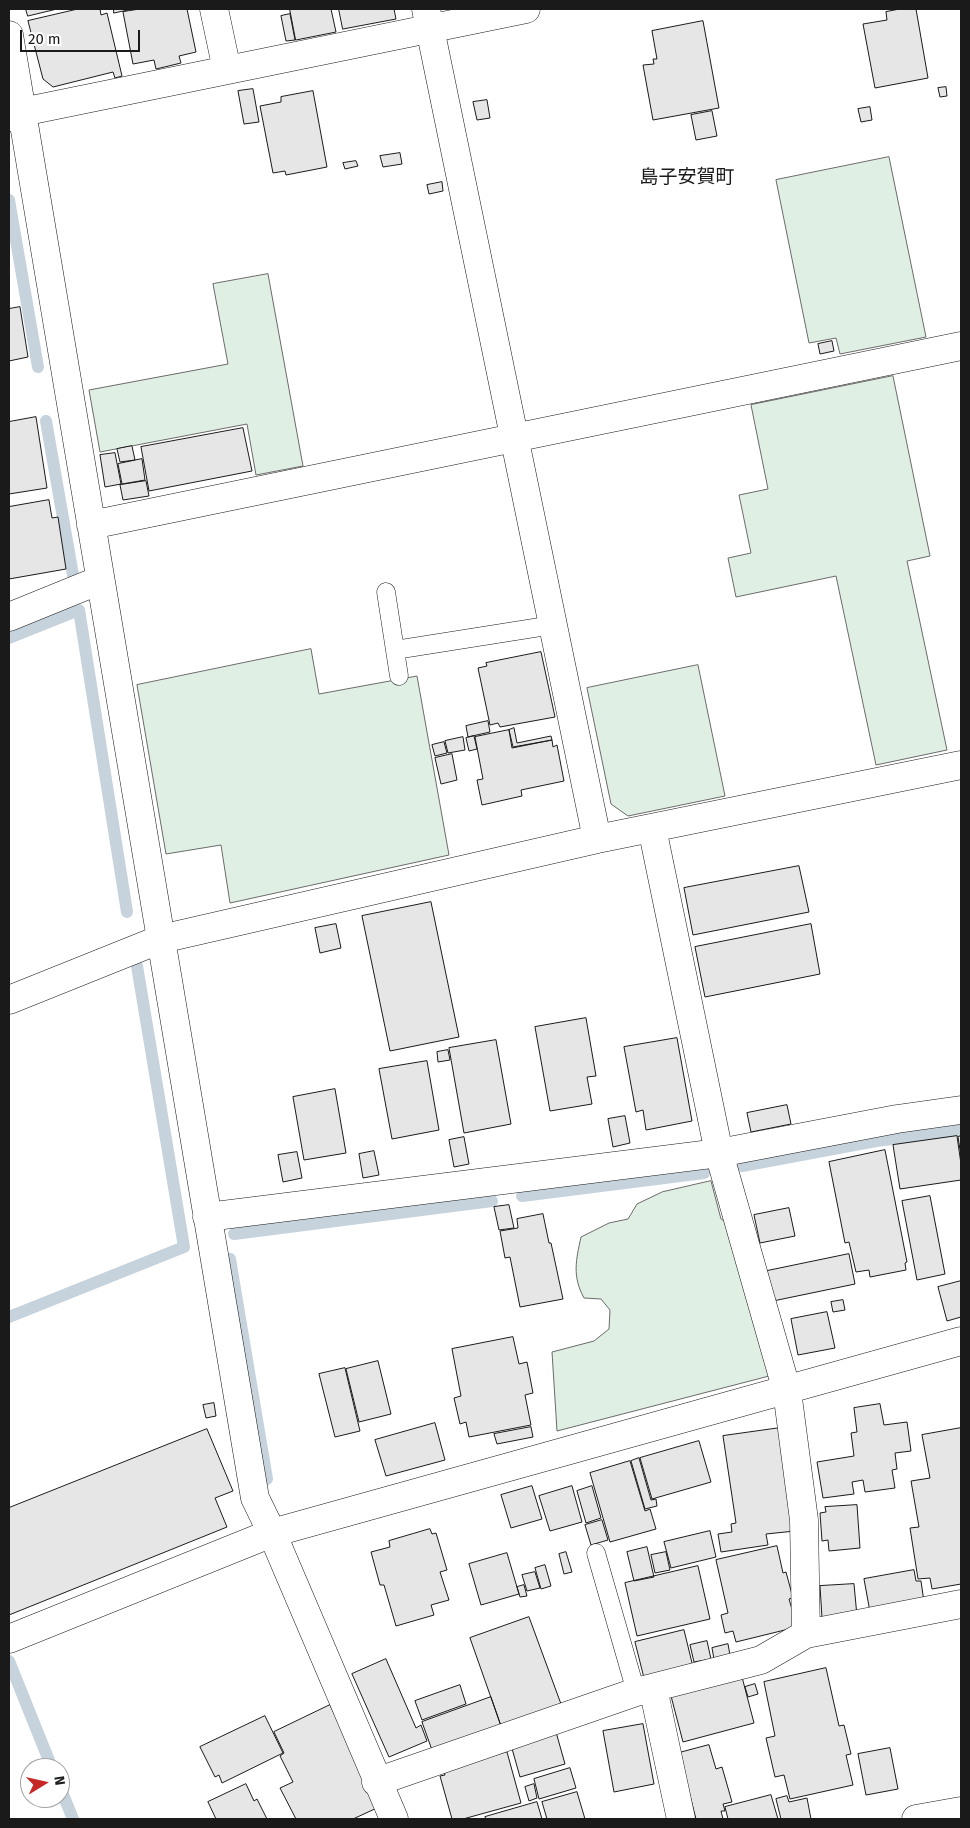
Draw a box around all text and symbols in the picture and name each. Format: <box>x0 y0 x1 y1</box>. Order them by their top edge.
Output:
scale bar <box>22 20 142 52</box>
text: 20 m <box>28 30 61 48</box>
district label: 島子安賀町 <box>640 167 734 189</box>
north arrow <box>20 1758 70 1808</box>
text: N <box>50 1775 68 1787</box>

